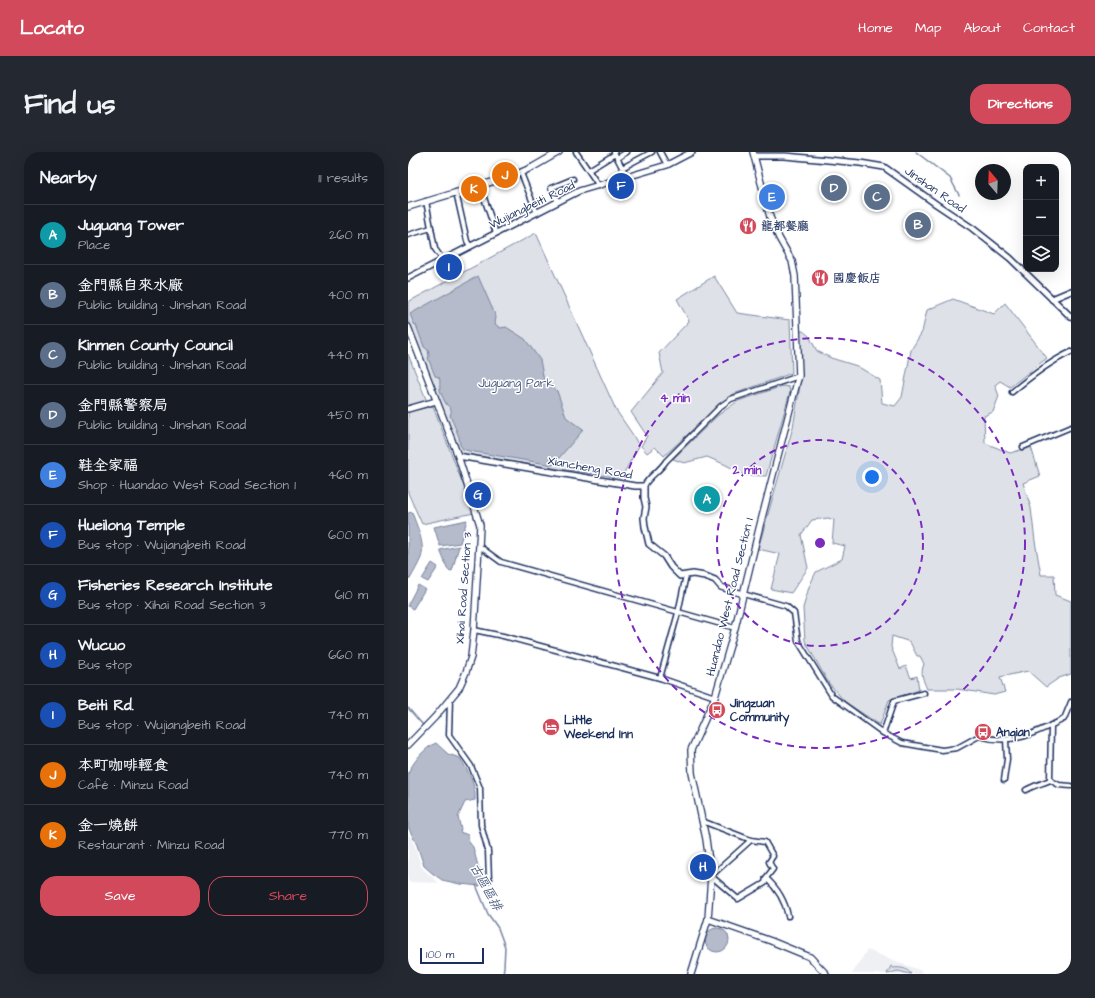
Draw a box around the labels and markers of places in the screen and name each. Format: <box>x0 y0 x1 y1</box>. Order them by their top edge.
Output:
pin: J <box>492 160 518 190</box>
pin: F <box>608 171 634 201</box>
pin: D <box>821 173 847 203</box>
pin: K <box>461 174 487 204</box>
pin: E <box>759 182 785 212</box>
pin: C <box>864 182 890 212</box>
pin: B <box>905 210 931 240</box>
restaurant icon: 龍都餐廳 <box>738 216 758 236</box>
place label: 龍都餐廳 <box>761 218 809 235</box>
pin: I <box>436 252 462 282</box>
restaurant icon: 國慶飯店 <box>810 268 830 288</box>
place label: 國慶飯店 <box>833 270 881 287</box>
pin: G <box>465 480 491 510</box>
pin: A <box>694 484 720 514</box>
centre of rings <box>813 536 827 550</box>
place label: Jingzuan Community <box>729 695 790 727</box>
bus stop icon: Jingzuan Community <box>707 700 727 720</box>
place label: Little Weekend Inn <box>563 712 633 743</box>
hotel icon: Little Weekend Inn <box>541 717 561 737</box>
bus stop icon: Anqian <box>973 722 993 742</box>
place label: Anqian <box>996 724 1030 742</box>
pin: H <box>690 852 716 882</box>

